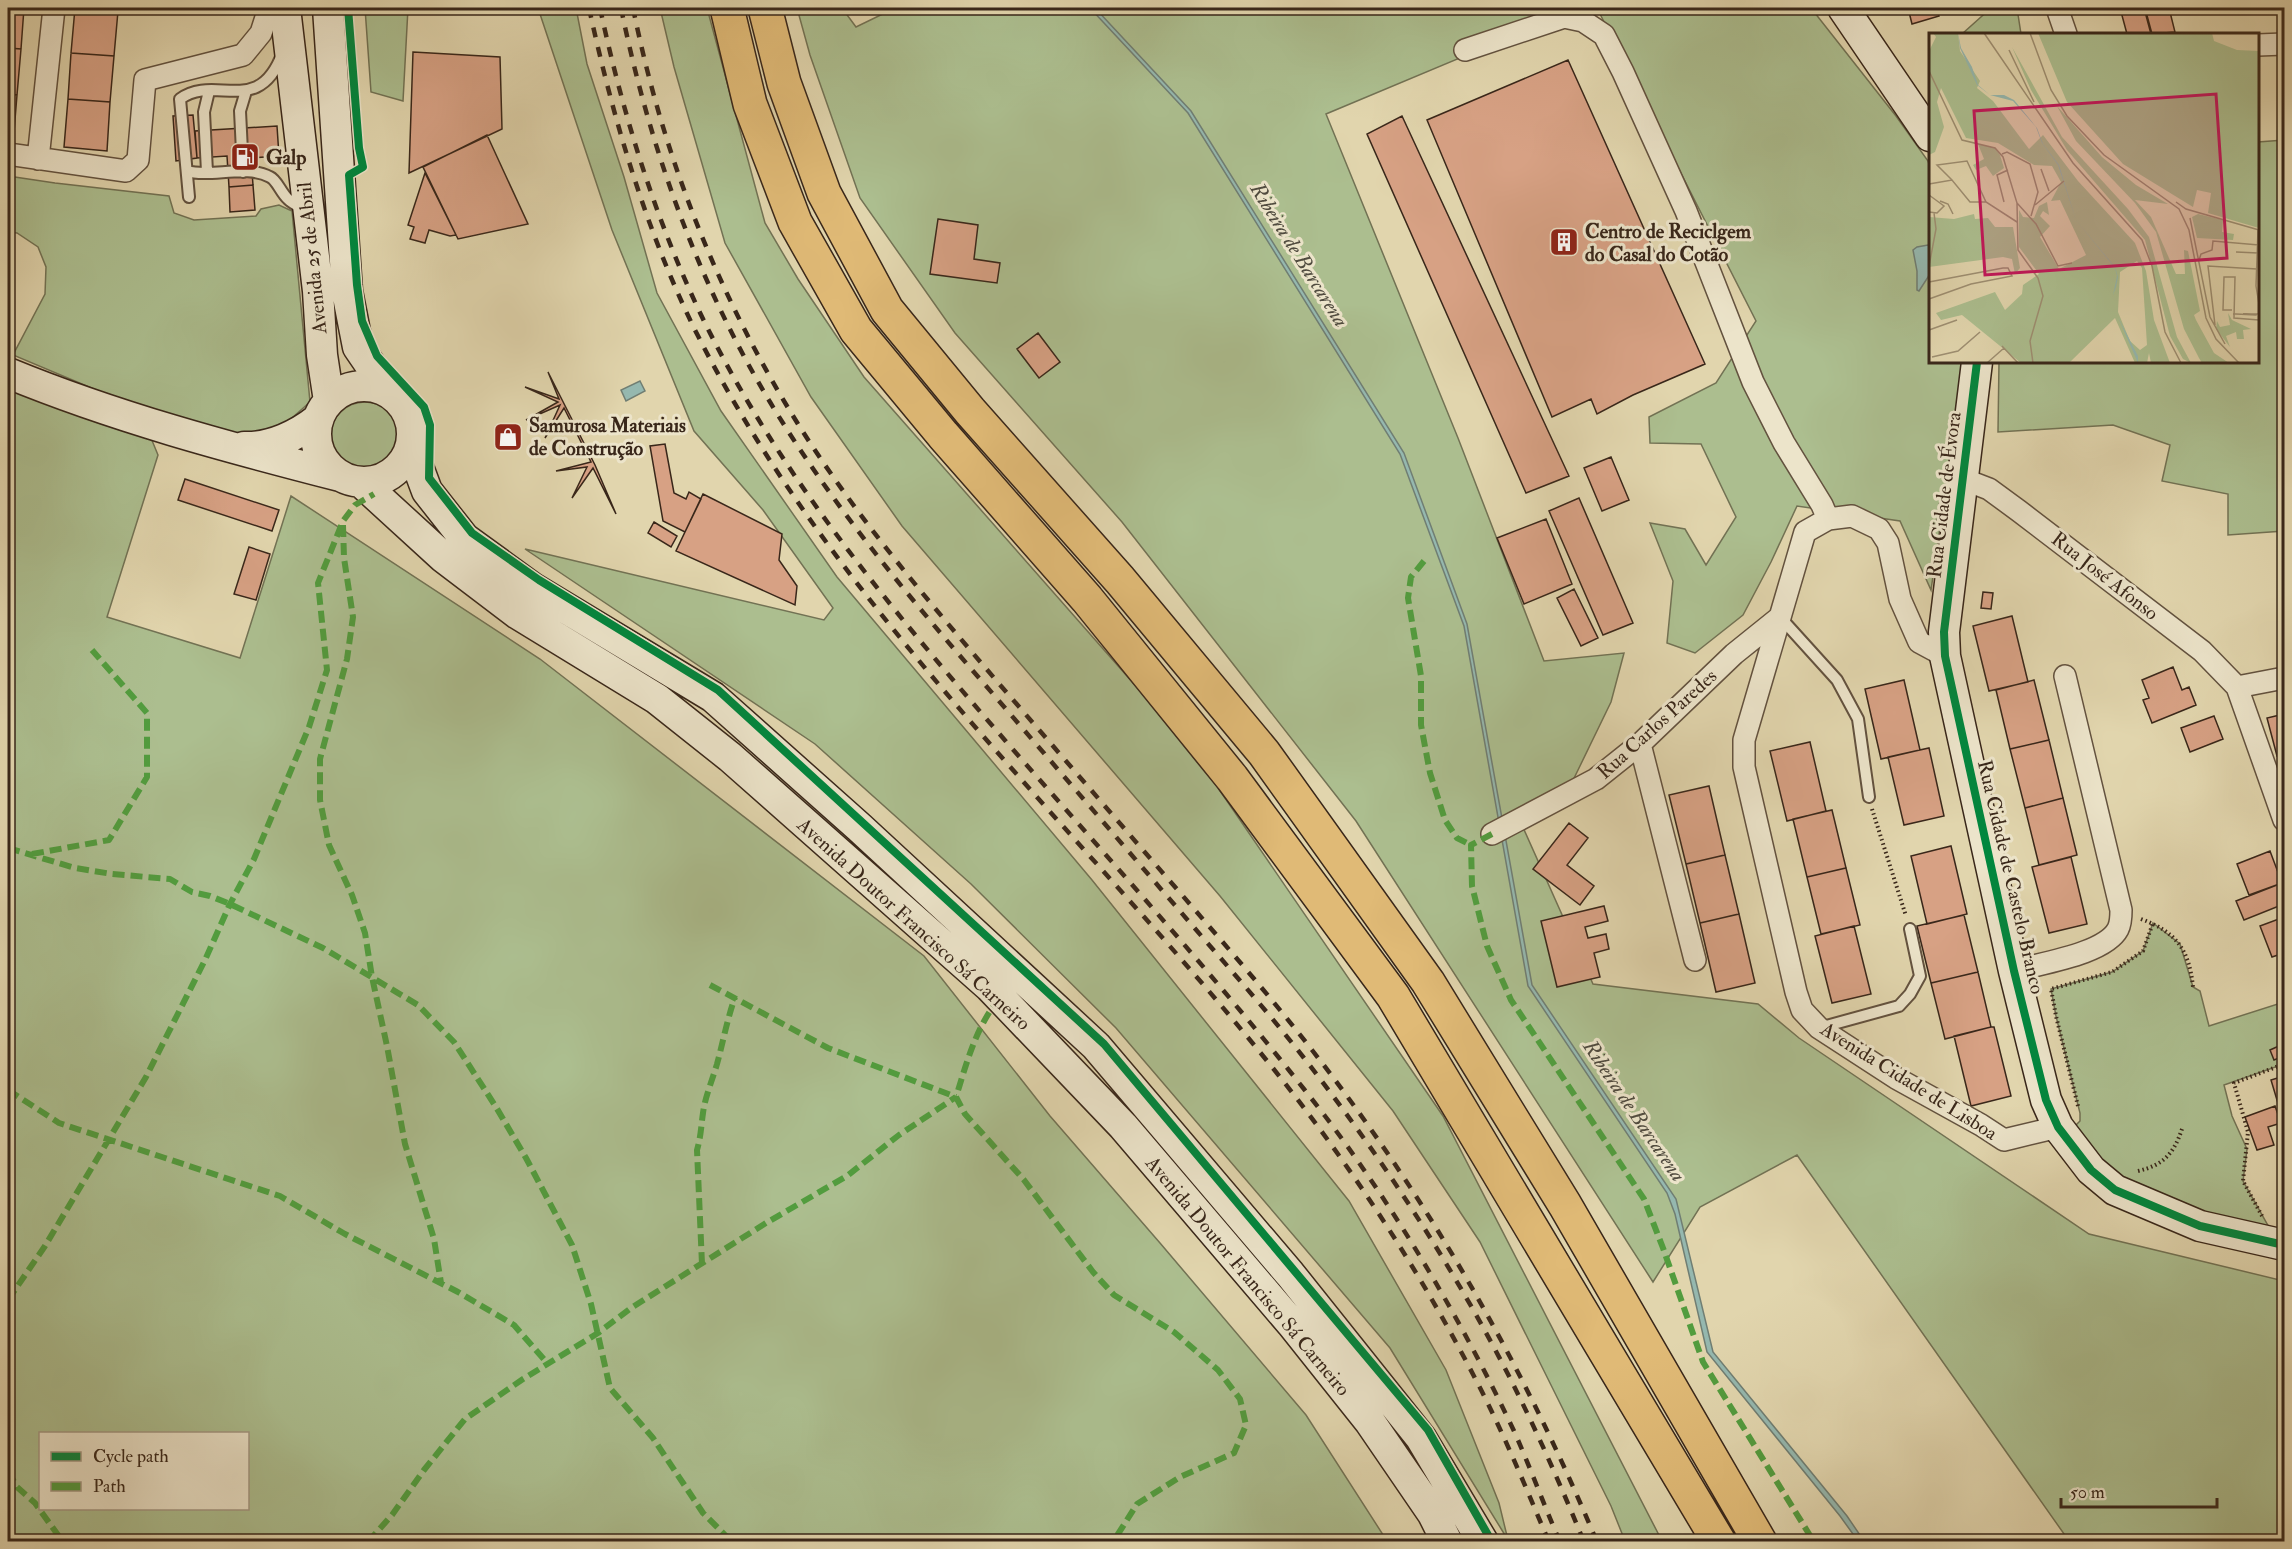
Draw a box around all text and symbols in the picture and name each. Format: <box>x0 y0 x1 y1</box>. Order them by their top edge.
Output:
inset map <box>1929 33 2259 363</box>
fuel station icon: Galp <box>229 141 261 173</box>
place label: Galp <box>266 145 306 171</box>
water label: Ribeira de Barcarena <box>1243 177 1354 333</box>
street label: Avenida 25 de Abril <box>292 181 333 336</box>
place label: Centro de Reciclgem do Casal do Cotão <box>1585 219 1752 267</box>
building icon: Centro de Reciclgem do Casal do Cotão <box>1548 226 1580 258</box>
street label: Rua Cidade de Évora <box>1920 410 1967 580</box>
place label: Samurosa Materiais de Construção <box>529 413 686 461</box>
shop icon: Samurosa Materiais de Construção <box>492 421 524 453</box>
street label: Rua José Afonso <box>2046 526 2164 626</box>
street label: Rua Carlos Paredes <box>1592 663 1722 784</box>
street label: Rua Cidade de Castelo Branco <box>1972 758 2050 996</box>
street label: Avenida Doutor Francisco Sá Carneiro <box>791 812 1036 1036</box>
street label: Avenida Cidade de Lisboa <box>1815 1016 2003 1146</box>
water label: Ribeira de Barcarena <box>1576 1034 1692 1187</box>
street label: Avenida Doutor Francisco Sá Carneiro <box>1140 1150 1356 1401</box>
legend <box>39 1432 249 1510</box>
text: Cycle path <box>93 1445 169 1468</box>
scale bar <box>2061 1471 2217 1509</box>
text: Path <box>93 1475 126 1498</box>
text: 50 m <box>2070 1481 2105 1504</box>

